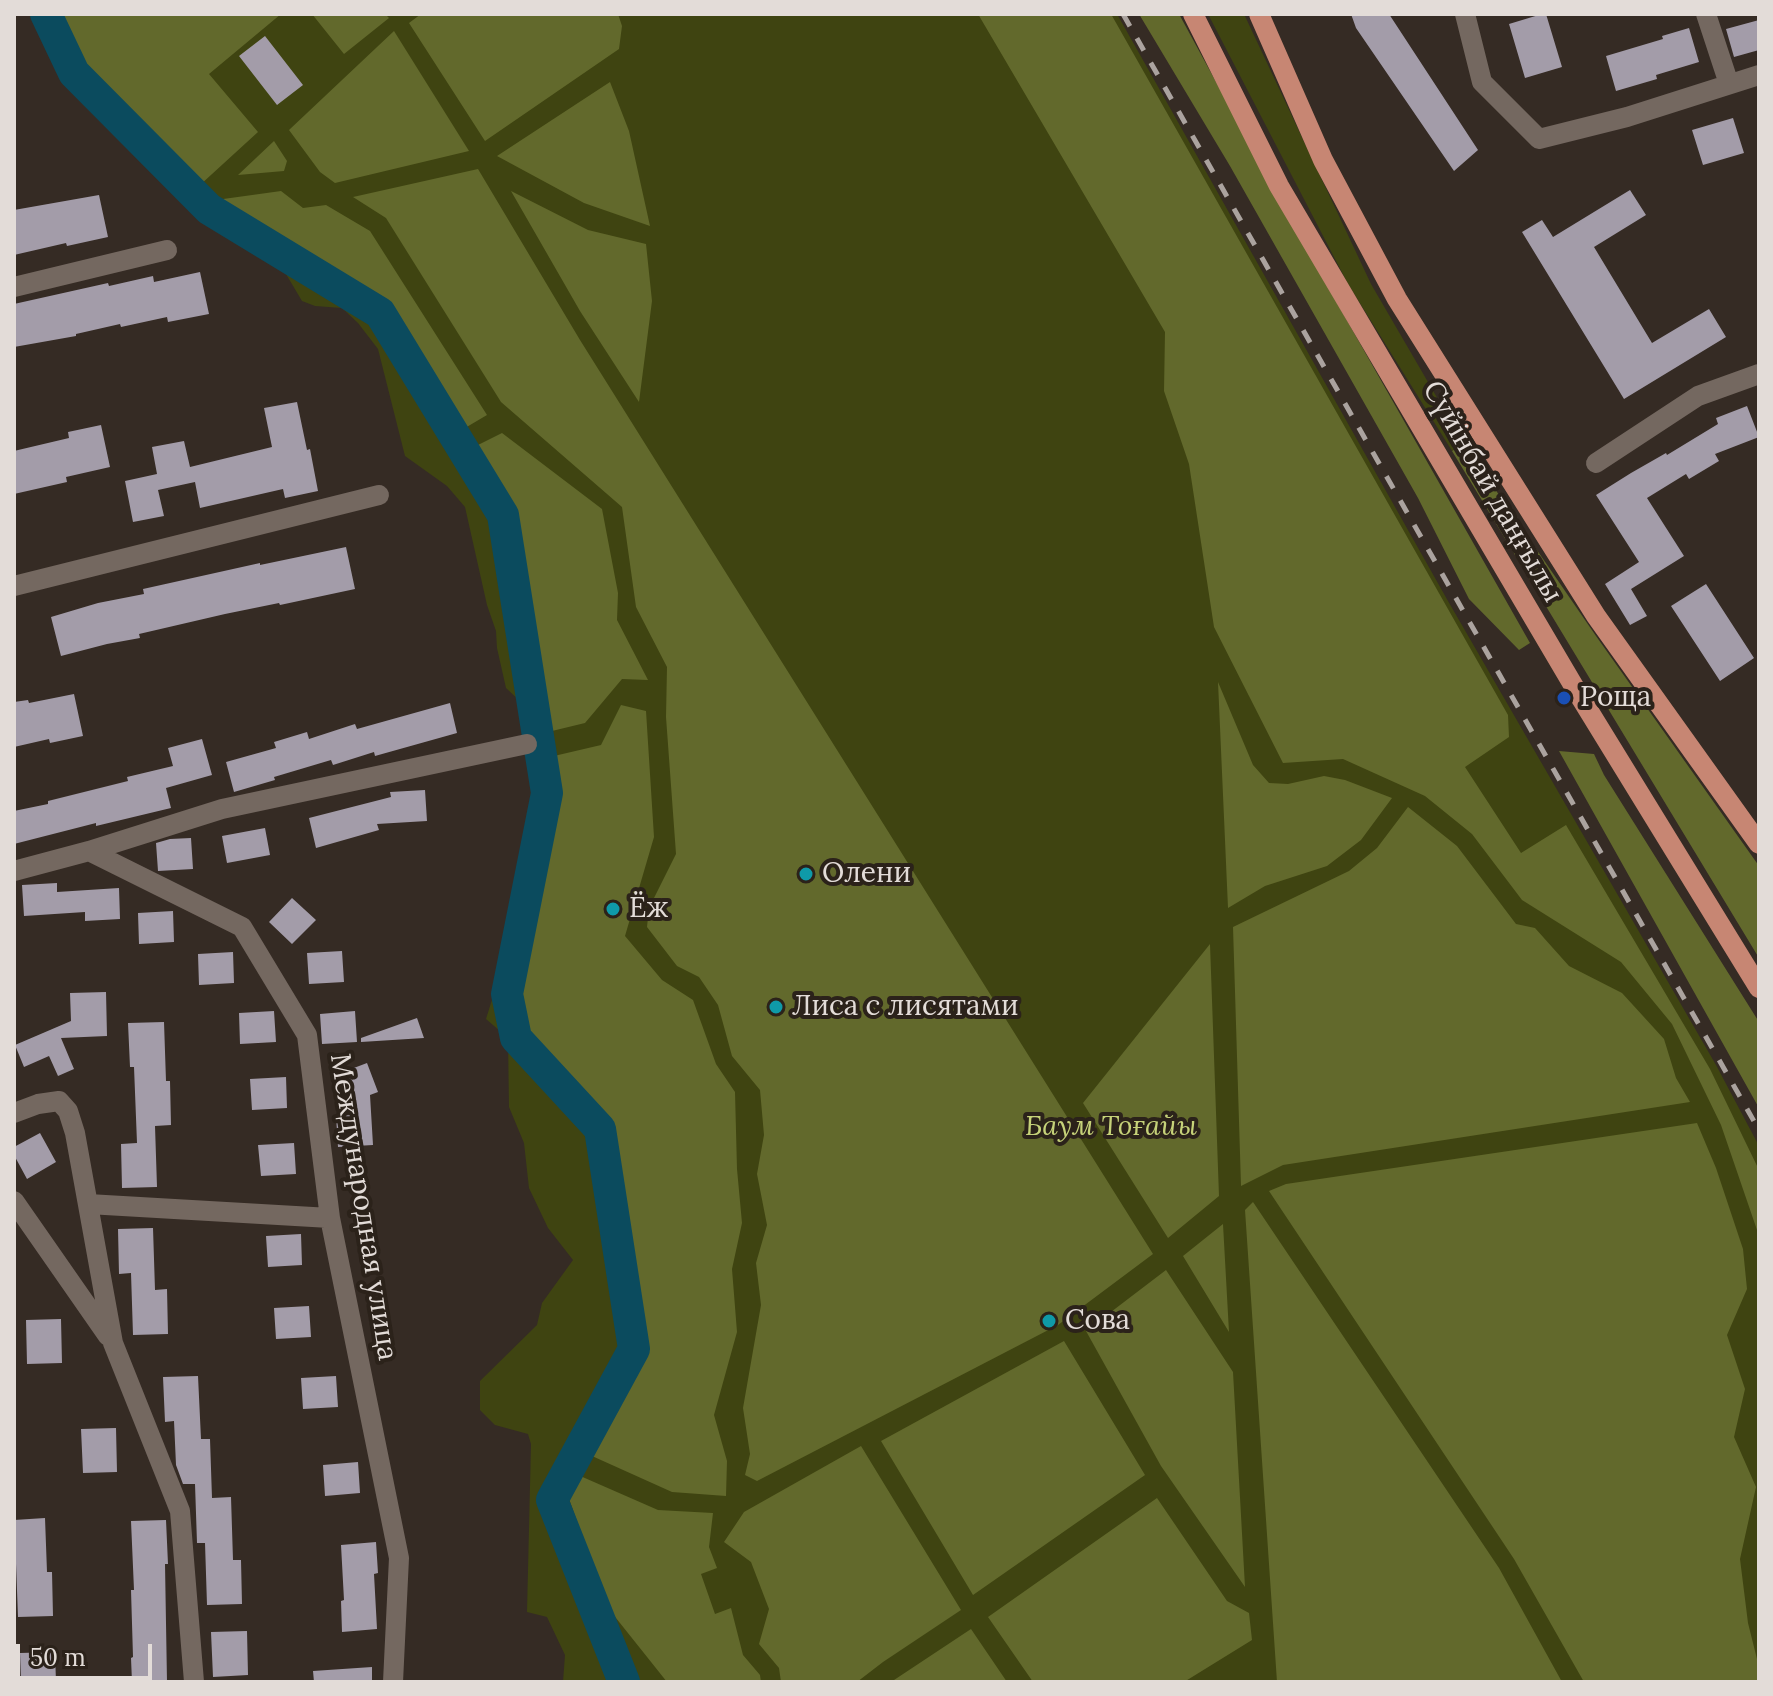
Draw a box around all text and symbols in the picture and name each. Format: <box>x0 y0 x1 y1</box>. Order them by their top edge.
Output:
street label: Сүйінбай даңғылы <box>1415 375 1569 609</box>
place label: Роща <box>1580 681 1651 715</box>
marker: Роща <box>1555 689 1573 707</box>
place label: Олени <box>822 857 911 891</box>
marker: Олени <box>797 865 815 883</box>
place label: Ёж <box>629 892 668 926</box>
marker: Ёж <box>604 900 622 918</box>
place label: Лиса с лисятами <box>792 990 1019 1024</box>
marker: Лиса с лисятами <box>767 998 785 1016</box>
street label: Международная улица <box>322 1051 404 1363</box>
park label: Баум Тоғайы <box>1025 1110 1197 1144</box>
place label: Сова <box>1065 1304 1130 1338</box>
marker: Сова <box>1040 1312 1058 1330</box>
scale bar <box>20 1628 156 1678</box>
text: 50 m <box>30 1642 86 1673</box>

